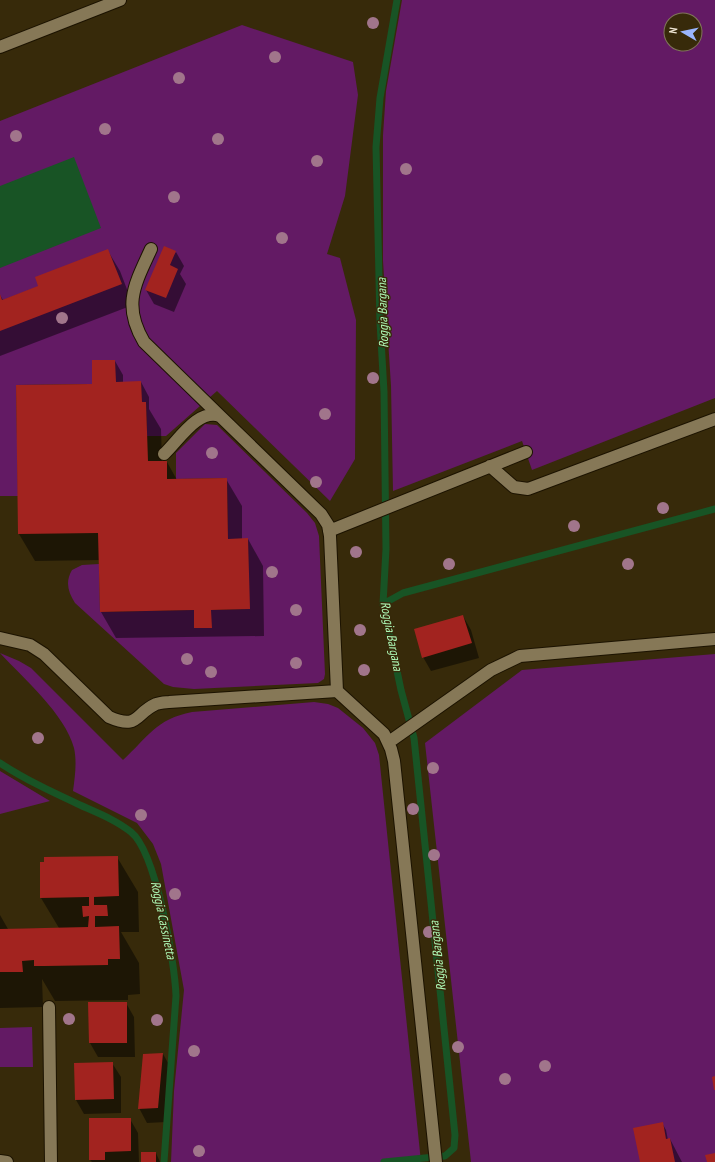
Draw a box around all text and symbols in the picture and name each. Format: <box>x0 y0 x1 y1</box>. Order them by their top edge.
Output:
north arrow <box>663 12 703 52</box>
text: N <box>666 26 681 34</box>
water label: Roggia Bargana <box>373 277 392 348</box>
water label: Roggia Bargana <box>376 600 407 673</box>
water label: Roggia Cassinetta <box>147 880 180 961</box>
water label: Roggia Bargana <box>425 919 450 992</box>

